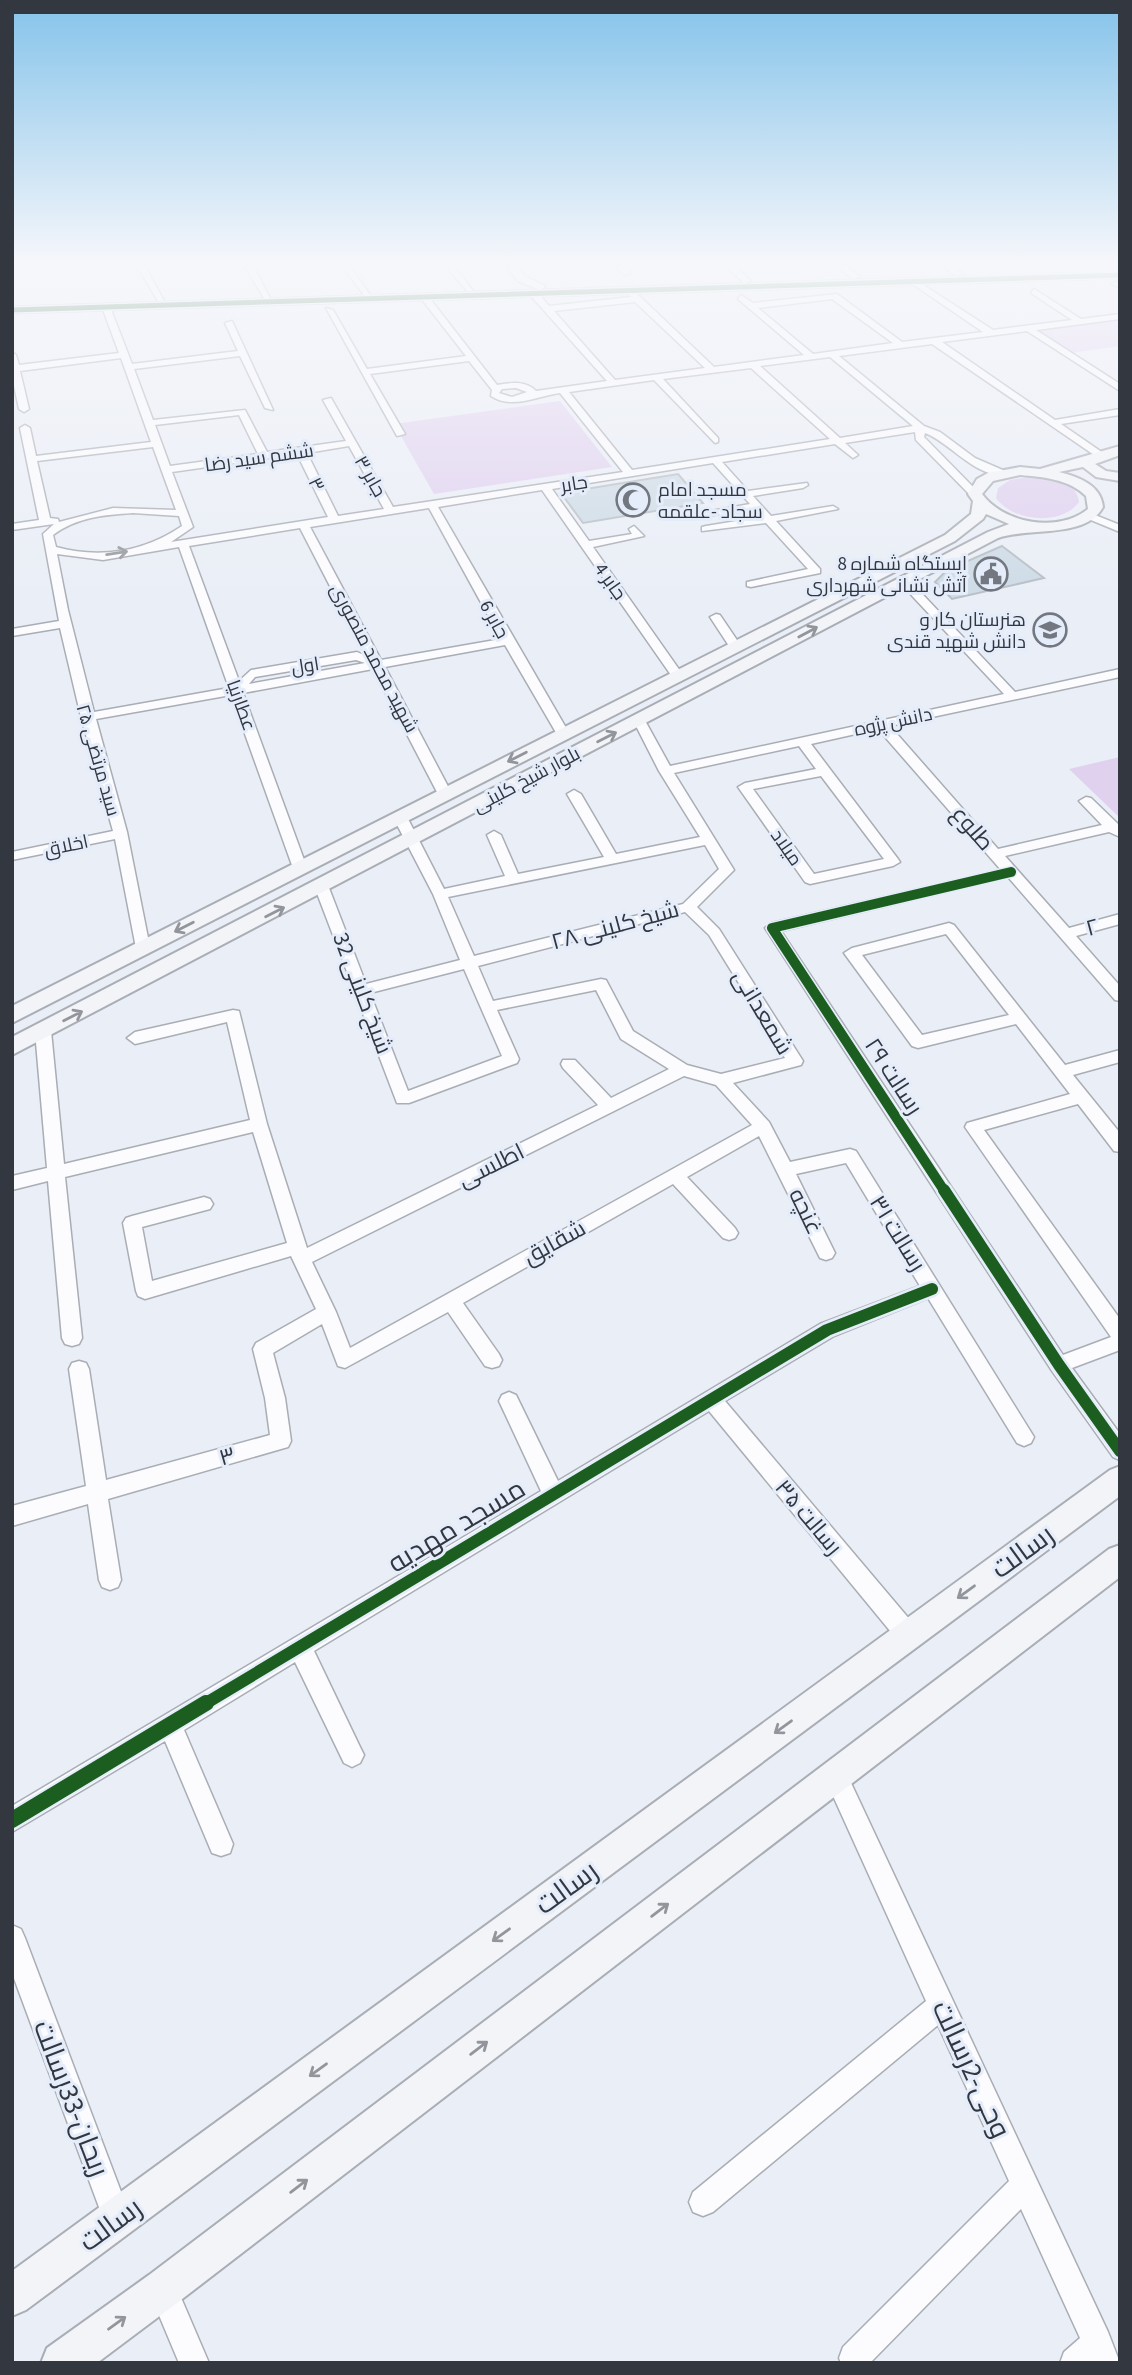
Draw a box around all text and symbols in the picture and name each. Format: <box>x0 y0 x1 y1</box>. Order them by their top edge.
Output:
street label: ششم سید رضا <box>203 437 315 479</box>
street label: جابر ۳ <box>347 451 392 502</box>
street label: جابر <box>558 469 590 500</box>
street label: ۳ <box>301 473 331 496</box>
place label: مسجد امام سجاد -علقمه <box>658 477 763 526</box>
mosque icon: مسجد امام سجاد -علقمه <box>614 481 652 519</box>
one-way arrow <box>105 546 128 559</box>
place label: ایستگاه شماره 8 آتش نشانی شهرداری <box>806 551 967 600</box>
public building icon: ایستگاه شماره 8 آتش نشانی شهرداری <box>972 555 1010 593</box>
street label: جابر 4 <box>587 558 632 606</box>
street label: شهید محمد منصوری <box>323 579 424 738</box>
street label: جابر 6 <box>472 596 515 644</box>
place label: هنرستان کار و دانش شهید قندی <box>887 607 1026 656</box>
school or university icon: هنرستان کار و دانش شهید قندی <box>1031 611 1069 649</box>
one-way arrow <box>797 625 818 638</box>
street label: اول <box>289 651 321 682</box>
street label: عطارنیا <box>219 676 262 735</box>
street label: ۲۵ سید مرتضی <box>69 701 126 820</box>
street label: دانش پژوه <box>852 701 935 744</box>
one-way arrow <box>596 730 616 744</box>
street label: بلوار شیخ کلینی <box>468 741 585 820</box>
one-way arrow <box>508 750 528 764</box>
street label: طلوع <box>944 799 1002 858</box>
street label: میلاد <box>763 824 808 872</box>
street label: اخلاق <box>42 829 91 864</box>
street label: شیخ کلینی ۲۸ <box>547 893 683 958</box>
one-way arrow <box>264 904 285 918</box>
street label: ۲ <box>1082 910 1102 945</box>
one-way arrow <box>174 920 195 934</box>
street label: شیخ کلینی 32 <box>324 928 401 1059</box>
street label: شمعدانی <box>724 963 801 1061</box>
one-way arrow <box>62 1008 83 1022</box>
street label: رسالت ۲۹ <box>856 1031 931 1121</box>
street label: اطلسی <box>452 1135 530 1196</box>
street label: غنچه <box>780 1183 831 1240</box>
street label: رسالت ۳۱ <box>861 1189 934 1278</box>
street label: شقایق <box>517 1212 592 1273</box>
street label: ۳ <box>215 1438 239 1474</box>
street label: مسجد مهدیه <box>380 1469 533 1583</box>
street label: رسالت ۳۵ <box>767 1472 850 1562</box>
street label: رسالت <box>983 1515 1062 1588</box>
one-way arrow <box>957 1585 976 1599</box>
one-way arrow <box>774 1720 793 1734</box>
street label: رسالت <box>527 1851 606 1924</box>
one-way arrow <box>651 1902 669 1917</box>
one-way arrow <box>492 1927 511 1942</box>
street label: وحی-2رسالت <box>922 1994 1020 2145</box>
street label: ریحان-33رسالت <box>23 2014 119 2182</box>
one-way arrow <box>470 2040 488 2055</box>
one-way arrow <box>309 2062 328 2077</box>
one-way arrow <box>289 2178 307 2193</box>
street label: رسالت <box>71 2188 150 2261</box>
one-way arrow <box>107 2315 126 2330</box>

